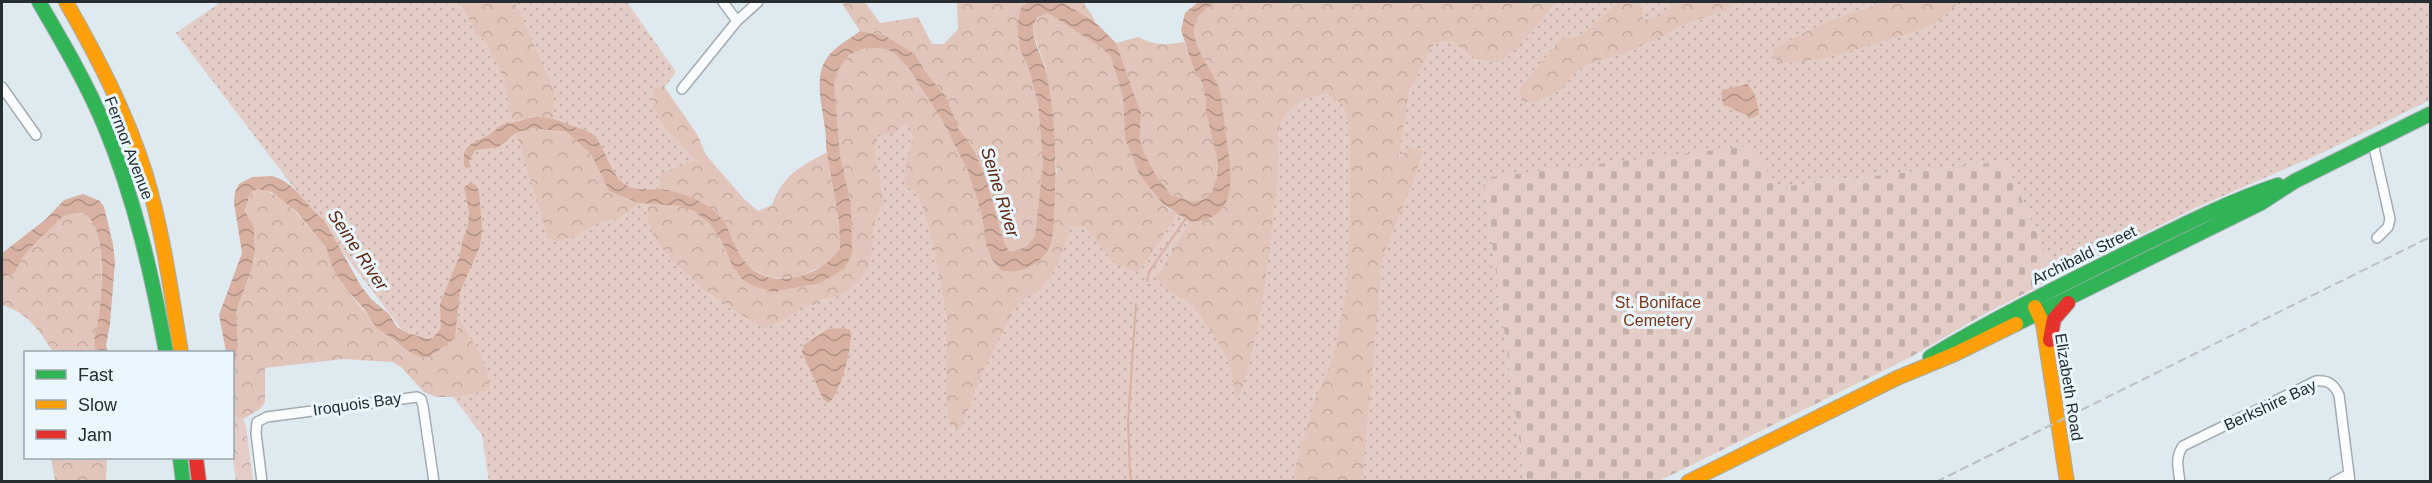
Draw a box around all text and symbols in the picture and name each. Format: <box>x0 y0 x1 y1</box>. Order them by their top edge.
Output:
street label: Fermor Avenue <box>102 94 157 202</box>
water label: Seine River <box>977 145 1023 240</box>
water label: Seine River <box>324 206 393 295</box>
street label: Archibald Street <box>2029 222 2139 288</box>
park label: St. Boniface Cemetery <box>1615 294 1701 329</box>
street label: Elizabeth Road <box>2052 332 2086 442</box>
legend <box>24 351 234 459</box>
text: Fast <box>78 365 113 385</box>
street label: Berkshire Bay <box>2221 376 2319 434</box>
street label: Iroquois Bay <box>312 389 402 419</box>
text: Slow <box>78 395 118 415</box>
text: Jam <box>78 425 112 445</box>

